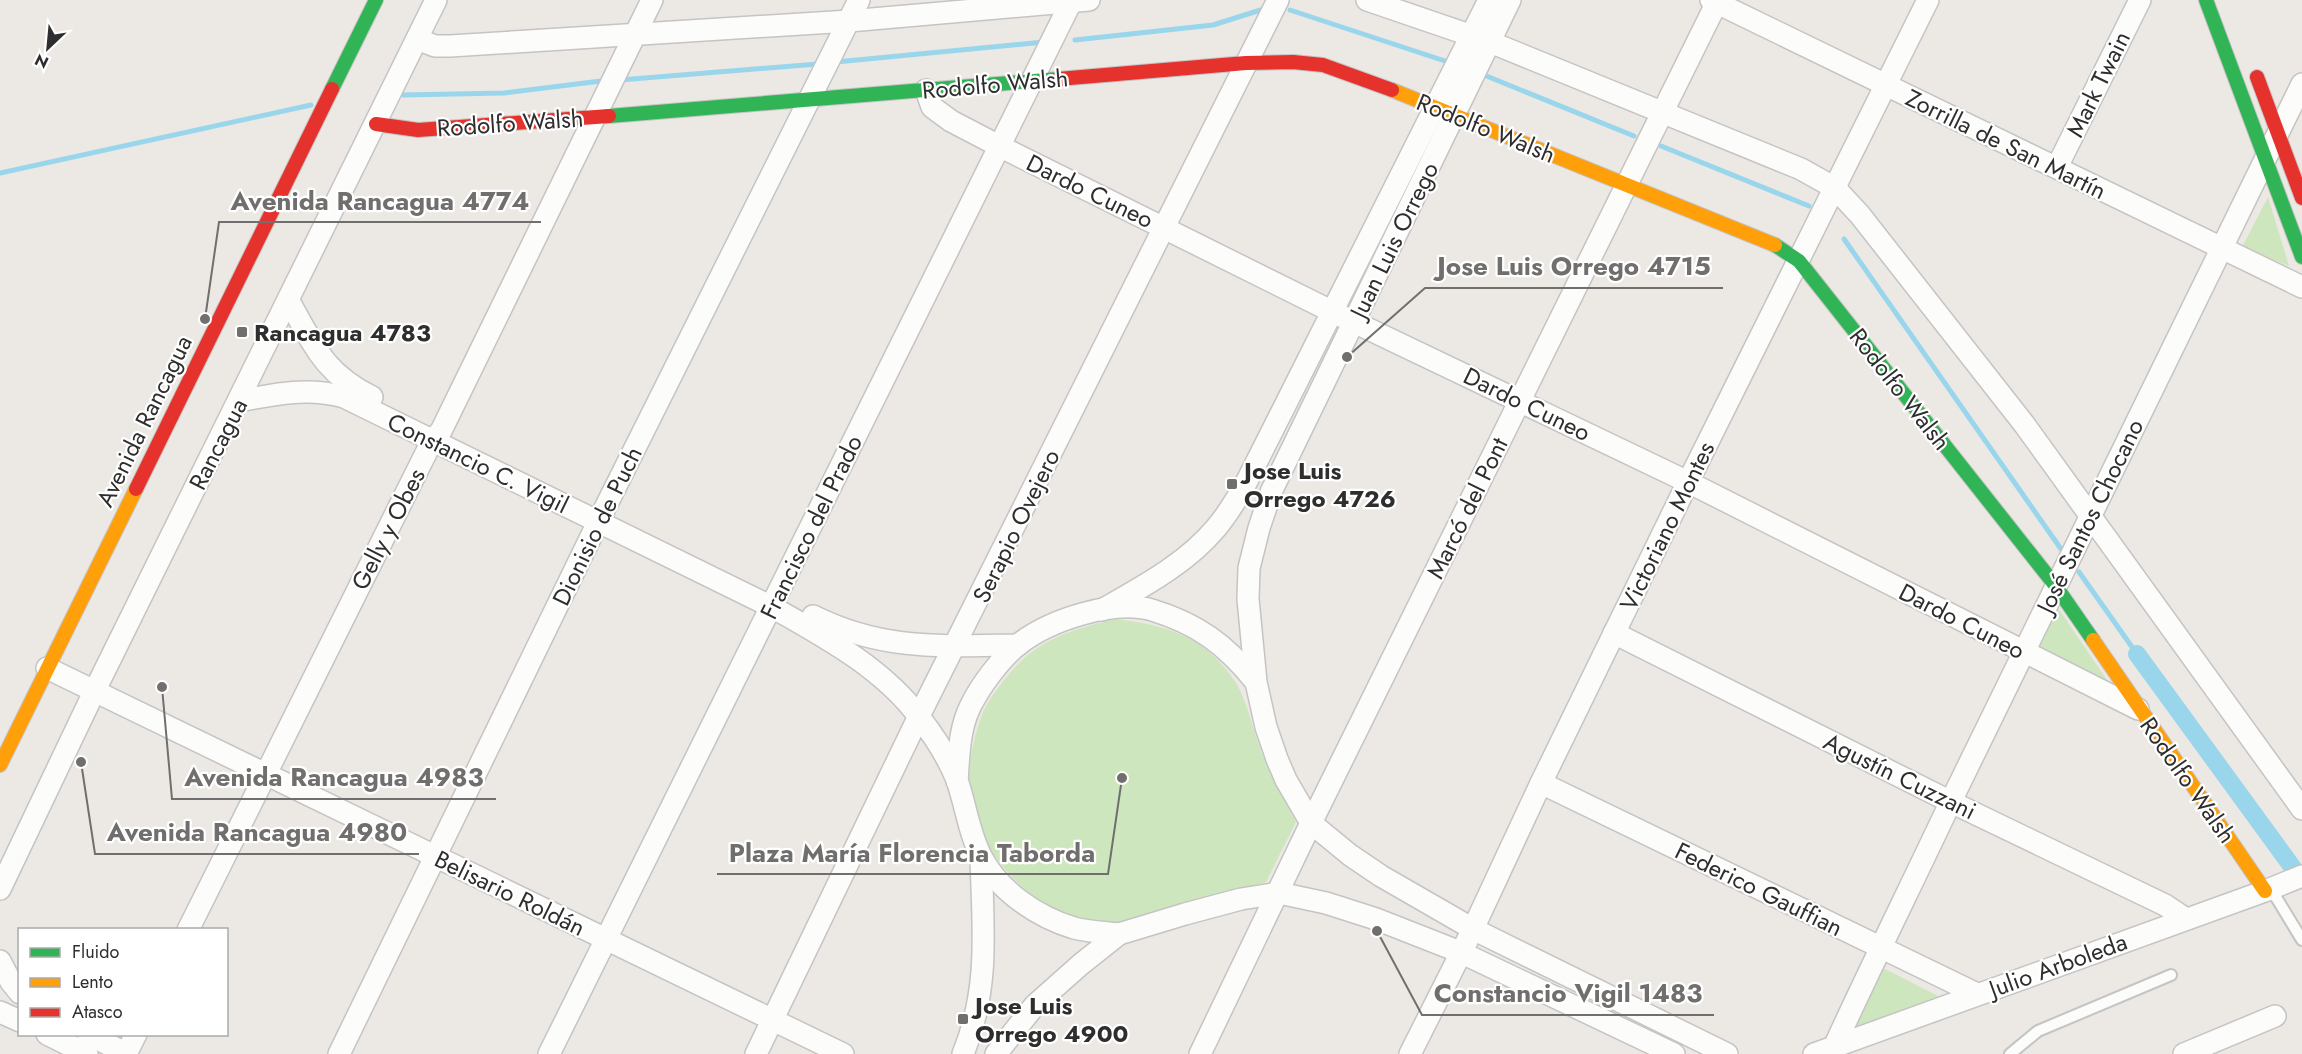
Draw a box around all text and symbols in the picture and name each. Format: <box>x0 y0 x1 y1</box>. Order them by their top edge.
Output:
north arrow <box>18 18 78 78</box>
street label: Mark Twain <box>2057 25 2139 143</box>
text: N <box>31 48 52 74</box>
street label: Rodolfo Walsh <box>920 60 1070 108</box>
street label: Zorrilla de San Martín <box>1900 80 2112 208</box>
street label: Rodolfo Walsh <box>1411 84 1561 172</box>
street label: Rodolfo Walsh <box>436 100 584 146</box>
street label: Dardo Cuneo <box>1021 145 1159 237</box>
street label: Juan Luis Orrego <box>1340 156 1447 327</box>
callout: Avenida Rancagua 4774 <box>219 178 541 222</box>
text: Avenida Rancagua 4774 <box>230 182 529 220</box>
callout: Jose Luis Orrego 4715 <box>1425 244 1723 288</box>
text: Jose Luis Orrego 4715 <box>1432 247 1711 285</box>
place label: Rancagua 4783 <box>254 315 431 350</box>
street label: Rodolfo Walsh <box>1841 320 1959 458</box>
marker: Rancagua 4783 <box>235 325 249 339</box>
street label: Avenida Rancagua <box>87 329 201 513</box>
street label: Dardo Cuneo <box>1458 358 1596 450</box>
street label: Rancagua <box>180 392 256 496</box>
street label: Constancio C. Vigil <box>381 404 575 522</box>
street label: José Santos Chocano <box>2026 413 2152 622</box>
street label: Francisco del Prado <box>751 429 871 625</box>
street label: Marcó del Pont <box>1418 431 1516 585</box>
street label: Victoriano Montes <box>1611 436 1723 616</box>
street label: Dionisio de Puch <box>543 440 651 612</box>
street label: Serapio Ovejero <box>964 443 1068 609</box>
place label: Jose Luis Orrego 4726 <box>1240 453 1396 516</box>
street label: Gelly y Obes <box>342 462 434 596</box>
marker: Jose Luis Orrego 4726 <box>1225 477 1239 491</box>
street label: Dardo Cuneo <box>1893 574 2031 668</box>
street label: Rodolfo Walsh <box>2132 710 2244 850</box>
street label: Agustín Cuzzani <box>1818 724 1982 828</box>
callout: Avenida Rancagua 4983 <box>172 755 496 799</box>
text: Avenida Rancagua 4983 <box>183 758 484 796</box>
callout: Avenida Rancagua 4980 <box>95 810 419 854</box>
text: Avenida Rancagua 4980 <box>106 813 407 851</box>
callout: Plaza María Florencia Taborda <box>717 830 1108 874</box>
street label: Federico Gauffian <box>1669 833 1849 945</box>
text: Plaza María Florencia Taborda <box>729 834 1095 872</box>
street label: Belisario Roldán <box>429 841 591 945</box>
street label: Julio Arboleda <box>1981 924 2132 1007</box>
legend <box>18 928 228 1036</box>
text: Fluido <box>72 939 120 965</box>
text: Lento <box>72 969 113 995</box>
callout: Constancio Vigil 1483 <box>1422 971 1714 1015</box>
text: Constancio Vigil 1483 <box>1434 974 1702 1012</box>
place label: Jose Luis Orrego 4900 <box>971 988 1128 1051</box>
text: Atasco <box>72 999 123 1025</box>
marker: Jose Luis Orrego 4900 <box>956 1012 970 1026</box>

